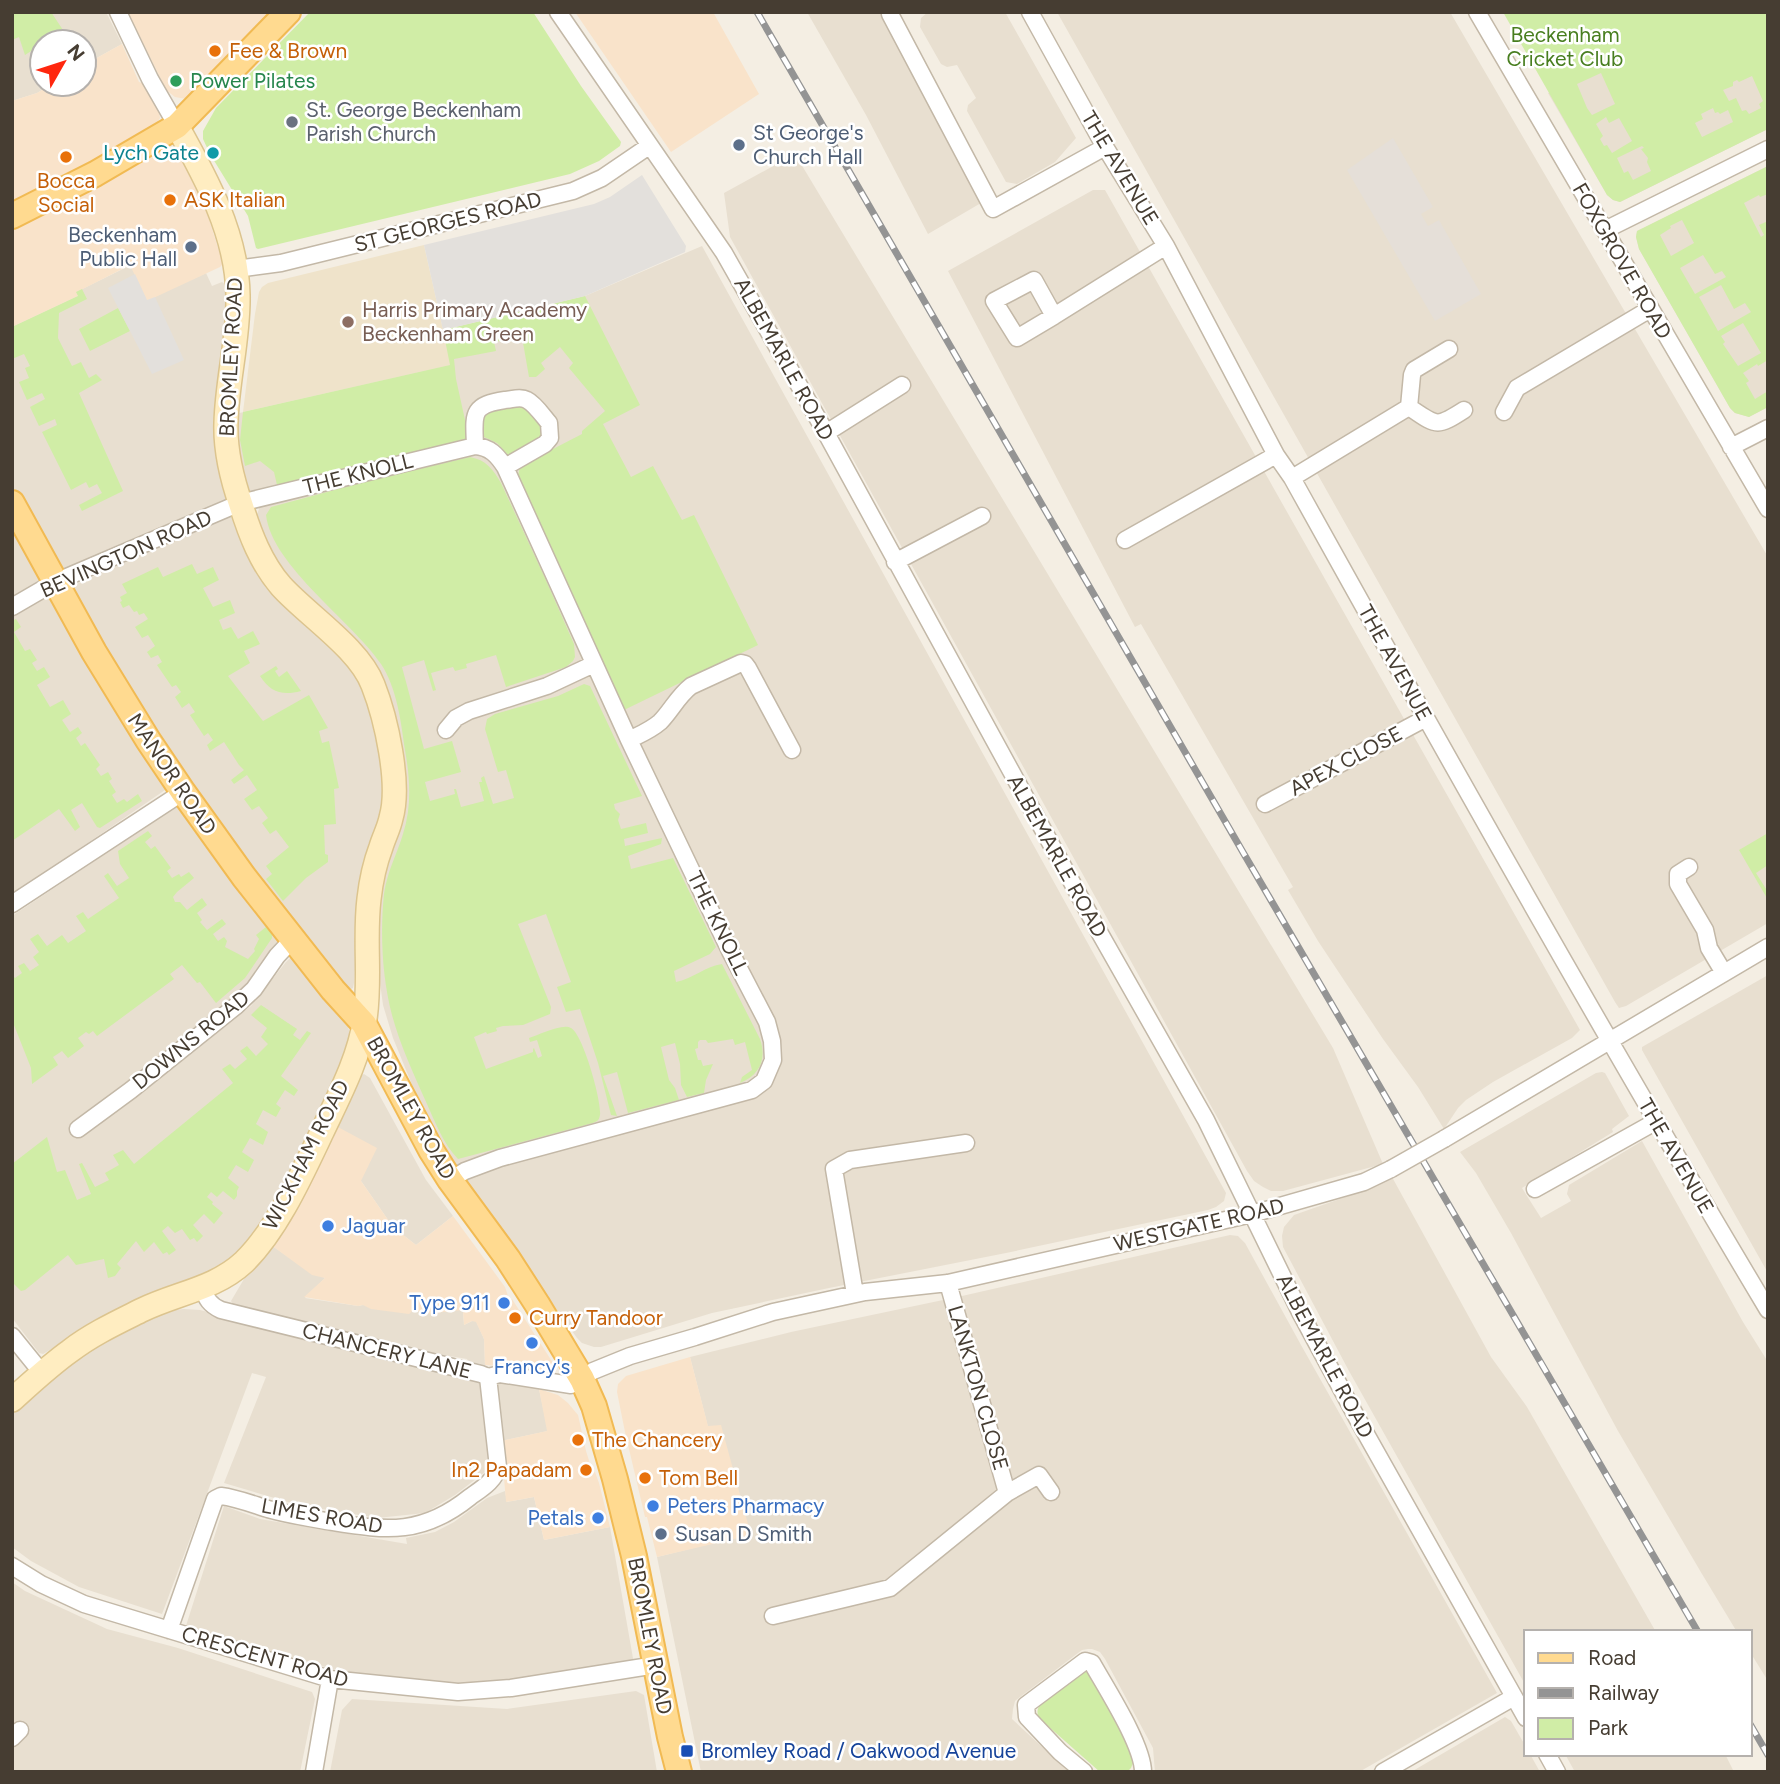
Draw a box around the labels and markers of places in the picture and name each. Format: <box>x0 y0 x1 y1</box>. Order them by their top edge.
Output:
place label: Fee & Brown <box>229 38 347 63</box>
marker: Fee & Brown <box>207 43 223 59</box>
place label: Power Pilates <box>190 68 315 93</box>
marker: Power Pilates <box>168 73 184 89</box>
place label: St. George Beckenham Parish Church <box>306 97 521 146</box>
marker: St. George Beckenham Parish Church <box>284 114 300 130</box>
place label: St George's Church Hall <box>753 120 864 169</box>
marker: St George's Church Hall <box>731 137 747 153</box>
place label: Lych Gate <box>103 140 199 165</box>
marker: Lych Gate <box>205 145 221 161</box>
marker: Bocca Social <box>58 149 74 165</box>
place label: Bocca Social <box>37 168 95 217</box>
place label: ASK Italian <box>184 187 285 212</box>
marker: ASK Italian <box>162 192 178 208</box>
place label: Beckenham Public Hall <box>68 222 177 271</box>
marker: Beckenham Public Hall <box>183 239 199 255</box>
place label: Harris Primary Academy Beckenham Green <box>362 297 587 346</box>
marker: Harris Primary Academy Beckenham Green <box>340 314 356 330</box>
place label: Jaguar <box>342 1213 405 1238</box>
marker: Jaguar <box>320 1218 336 1234</box>
place label: Type 911 <box>409 1290 490 1315</box>
marker: Type 911 <box>496 1295 512 1311</box>
place label: Curry Tandoor <box>529 1305 663 1330</box>
marker: Curry Tandoor <box>507 1310 523 1326</box>
marker: Francy's <box>524 1335 540 1351</box>
place label: Francy's <box>494 1354 570 1379</box>
place label: The Chancery <box>592 1427 722 1452</box>
marker: The Chancery <box>570 1432 586 1448</box>
place label: In2 Papadam <box>451 1457 572 1482</box>
marker: In2 Papadam <box>578 1462 594 1478</box>
place label: Tom Bell <box>659 1465 738 1490</box>
marker: Tom Bell <box>637 1470 653 1486</box>
place label: Peters Pharmacy <box>667 1493 824 1518</box>
marker: Peters Pharmacy <box>645 1498 661 1514</box>
place label: Petals <box>528 1505 584 1530</box>
marker: Petals <box>590 1510 606 1526</box>
place label: Susan D Smith <box>675 1521 812 1546</box>
marker: Susan D Smith <box>653 1526 669 1542</box>
place label: Bromley Road / Oakwood Avenue <box>701 1738 1016 1763</box>
marker: Bromley Road / Oakwood Avenue <box>679 1743 695 1759</box>

